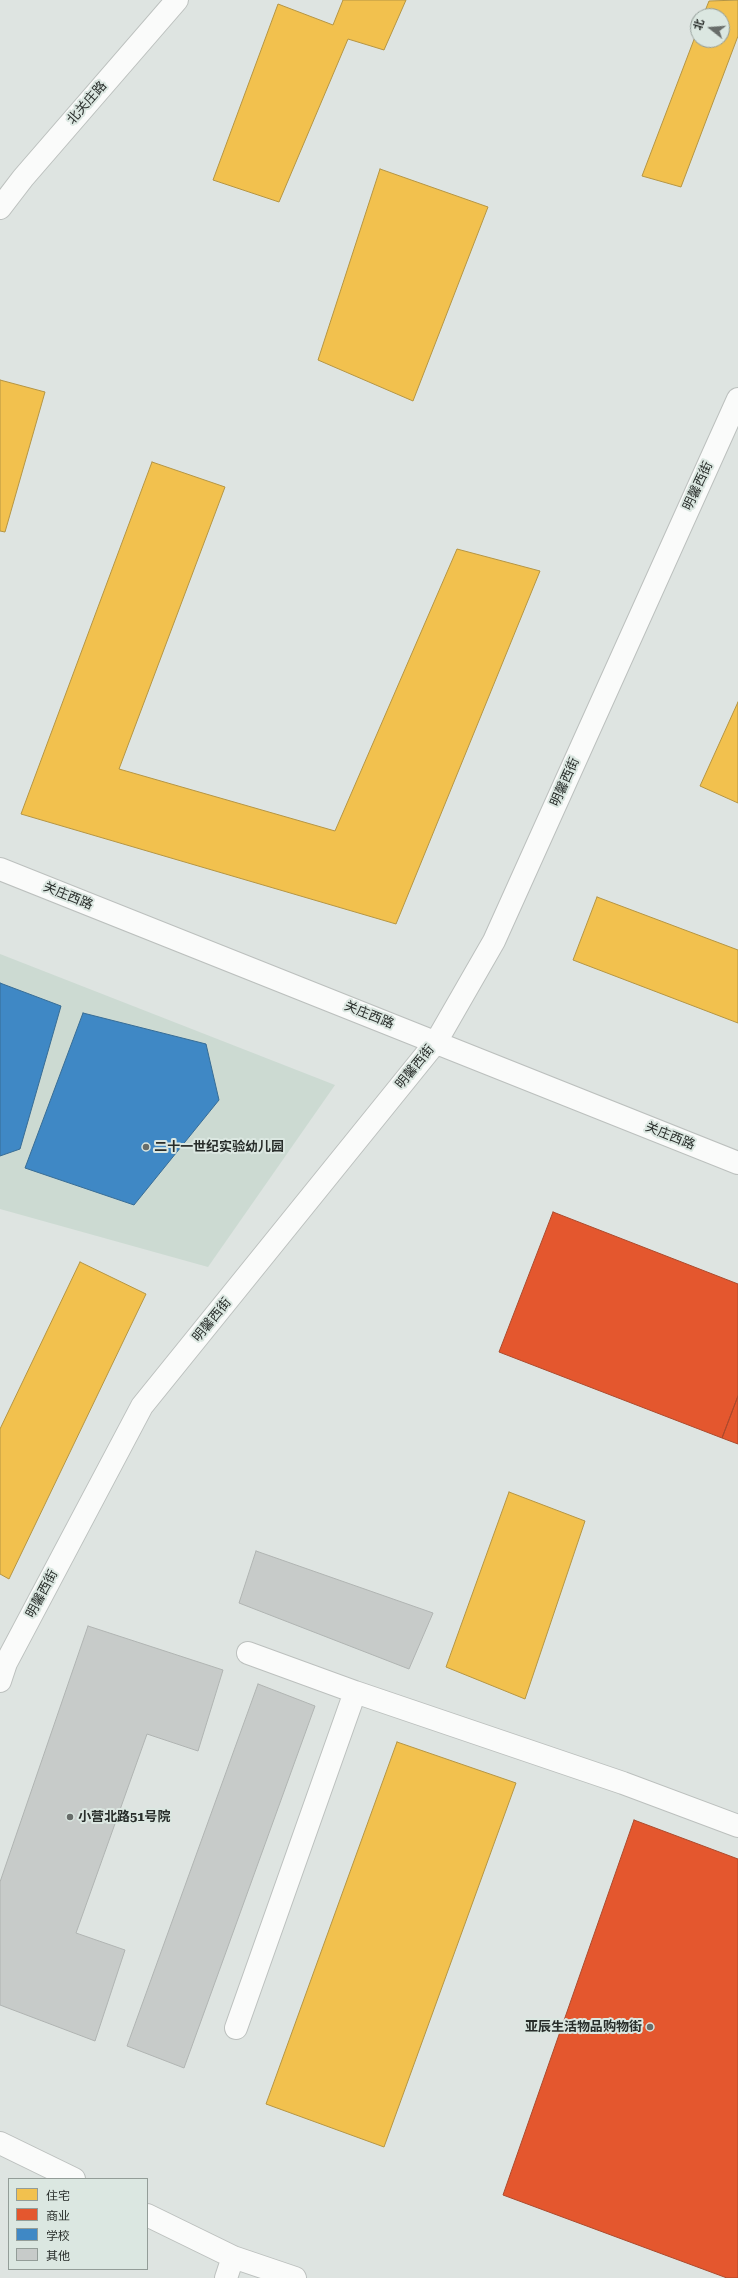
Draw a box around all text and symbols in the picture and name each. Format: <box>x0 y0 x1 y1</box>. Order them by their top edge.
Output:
north arrow <box>690 8 730 48</box>
text: 北 <box>691 17 707 32</box>
street label: 北关庄路 <box>64 78 110 128</box>
street label: 明馨西街 <box>680 459 716 513</box>
street label: 明馨西街 <box>547 755 583 809</box>
street label: 关庄西路 <box>41 879 95 913</box>
street label: 关庄西路 <box>342 998 396 1032</box>
street label: 明馨西街 <box>393 1042 437 1092</box>
street label: 关庄西路 <box>643 1119 697 1153</box>
place label: 二十一世纪实验幼儿园 <box>154 1139 284 1155</box>
marker: 二十一世纪实验幼儿园 <box>141 1142 151 1152</box>
street label: 明馨西街 <box>190 1295 234 1345</box>
street label: 明馨西街 <box>23 1567 61 1621</box>
place label: 小营北路51号院 <box>78 1809 171 1825</box>
marker: 小营北路51号院 <box>65 1812 75 1822</box>
place label: 亚辰生活物品购物街 <box>525 2019 642 2035</box>
marker: 亚辰生活物品购物街 <box>645 2022 655 2032</box>
legend <box>8 2178 148 2270</box>
text: 住宅 <box>46 2189 70 2203</box>
text: 商业 <box>46 2209 70 2223</box>
text: 学校 <box>46 2229 70 2243</box>
text: 其他 <box>46 2249 70 2263</box>

